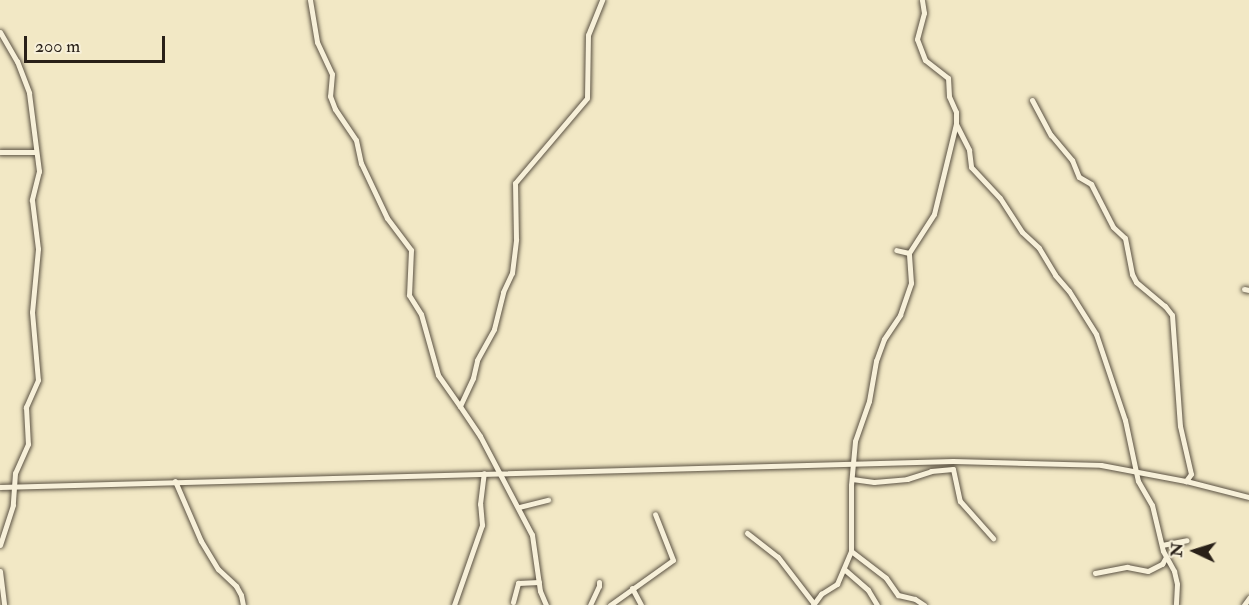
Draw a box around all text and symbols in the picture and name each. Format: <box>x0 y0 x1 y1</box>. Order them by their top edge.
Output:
scale bar <box>27 24 168 62</box>
text: 200 m <box>35 35 80 58</box>
north arrow <box>1165 521 1225 581</box>
text: N <box>1167 542 1188 558</box>

